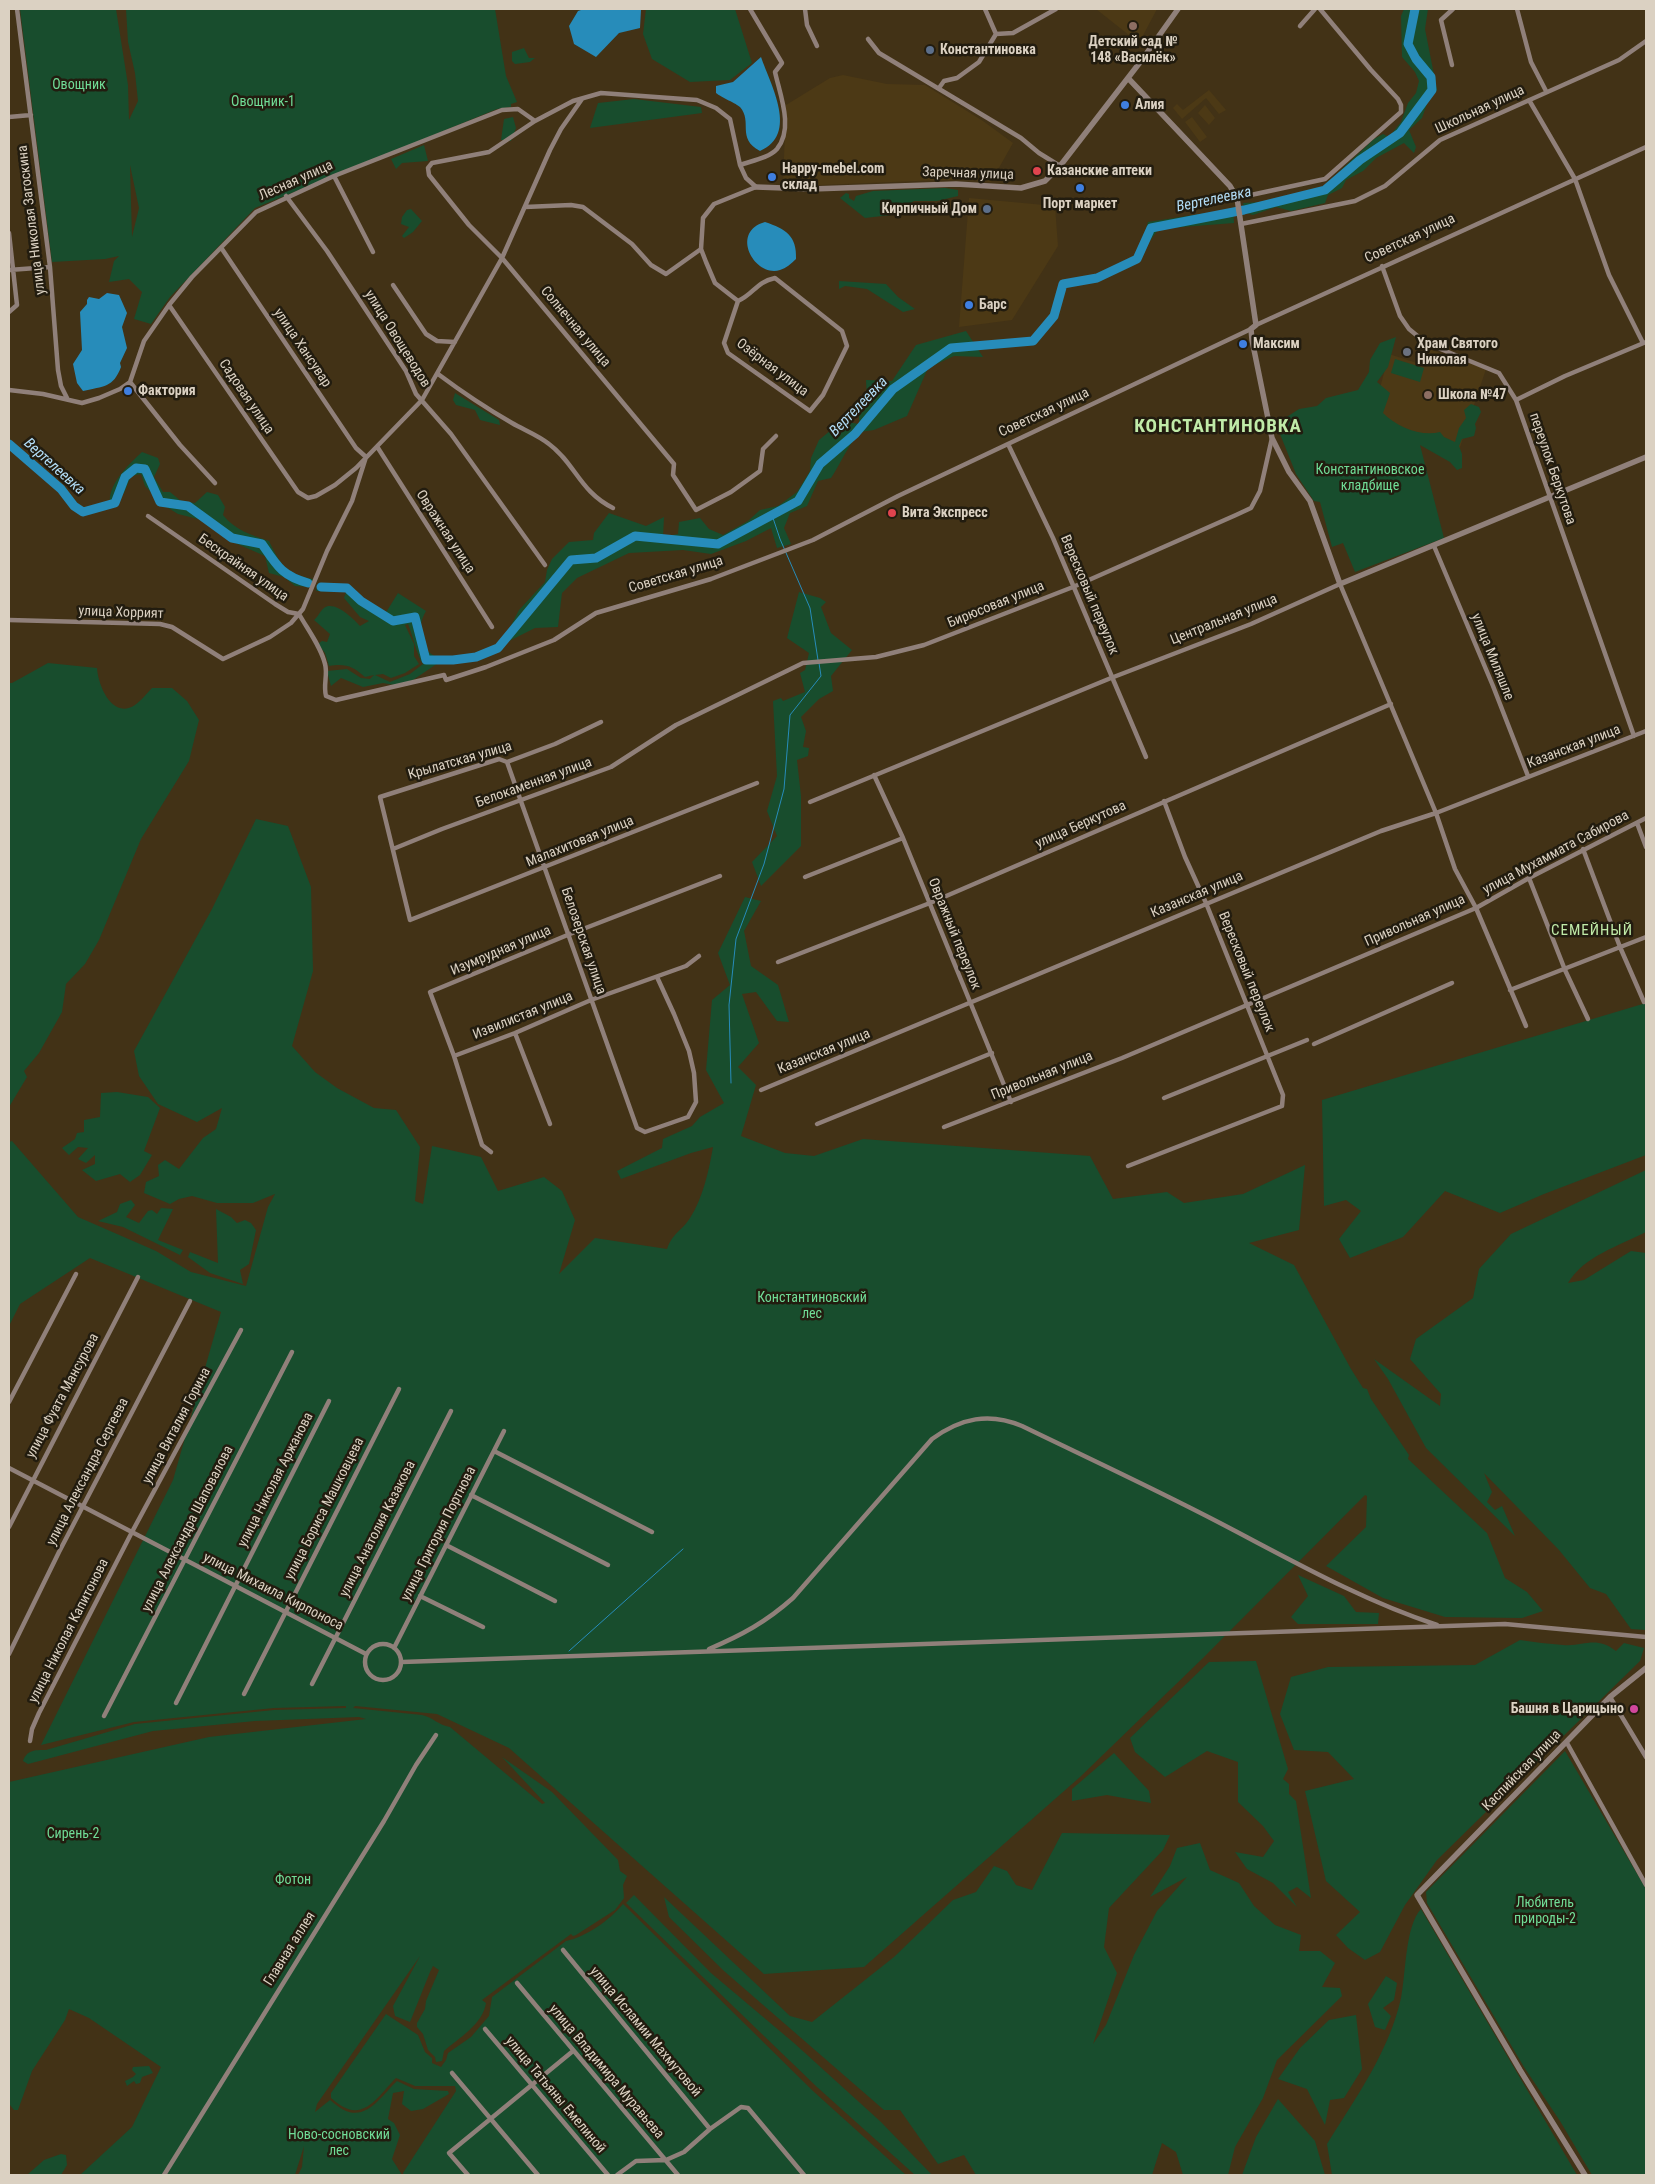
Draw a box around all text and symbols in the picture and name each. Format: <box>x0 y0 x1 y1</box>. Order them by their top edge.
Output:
marker: Детский сад № 148 «Василёк» <box>1127 20 1139 32</box>
place label: Детский сад № 148 «Василёк» <box>1089 34 1177 66</box>
place label: Константиновка <box>940 42 1036 58</box>
marker: Константиновка <box>924 44 936 56</box>
park label: Овощник <box>52 77 106 93</box>
street label: Школьная улица <box>1433 82 1527 138</box>
park label: Овощник-1 <box>231 94 295 110</box>
place label: Алия <box>1135 97 1164 113</box>
marker: Алия <box>1119 99 1131 111</box>
street label: улица Николая Загоскина <box>14 144 50 296</box>
street label: Лесная улица <box>256 157 336 205</box>
place label: Happy-mebel.com склад <box>782 161 884 193</box>
place label: Казанские аптеки <box>1047 163 1152 179</box>
street label: Заречная улица <box>922 164 1014 184</box>
marker: Казанские аптеки <box>1031 165 1043 177</box>
marker: Happy-mebel.com склад <box>766 171 778 183</box>
marker: Порт маркет <box>1074 182 1086 194</box>
water label: Вертелеевка <box>1175 183 1253 217</box>
place label: Порт маркет <box>1043 196 1117 212</box>
place label: Кирпичный Дом <box>881 201 977 217</box>
marker: Кирпичный Дом <box>981 203 993 215</box>
street label: Советская улица <box>1362 211 1458 267</box>
street label: Солнечная улица <box>536 283 614 371</box>
street label: улица Овощеводов <box>360 287 434 391</box>
place label: Барс <box>979 297 1007 313</box>
marker: Барс <box>963 299 975 311</box>
street label: улица Хансувар <box>269 305 335 391</box>
street label: Озёрная улица <box>733 335 811 401</box>
place label: Максим <box>1253 336 1300 352</box>
place label: Храм Святого Николая <box>1417 336 1498 368</box>
marker: Максим <box>1237 338 1249 350</box>
marker: Храм Святого Николая <box>1401 346 1413 358</box>
street label: Садовая улица <box>215 356 277 438</box>
water label: Вертелеевка <box>826 373 892 441</box>
place label: Фактория <box>138 383 196 399</box>
marker: Фактория <box>122 385 134 397</box>
street label: Советская улица <box>996 385 1092 441</box>
place label: Школа №47 <box>1438 387 1506 403</box>
marker: Школа №47 <box>1422 389 1434 401</box>
street label: переулок Беркутова <box>1525 411 1579 527</box>
district label: КОНСТАНТИНОВКА <box>1132 416 1304 438</box>
water label: Вертелеевка <box>20 435 88 499</box>
park label: Константиновское кладбище <box>1316 462 1424 494</box>
street label: Овражная улица <box>412 487 478 577</box>
place label: Вита Экспресс <box>902 505 988 521</box>
marker: Вита Экспресс <box>886 507 898 519</box>
street label: Бескрайняя улица <box>195 531 291 605</box>
street label: Вересковый переулок <box>1056 533 1122 657</box>
street label: Советская улица <box>627 553 725 597</box>
street label: Бирюсовая улица <box>945 578 1047 632</box>
street label: Центральная улица <box>1168 591 1280 649</box>
street label: улица Хоррият <box>78 603 164 623</box>
street label: улица Миляшле <box>1467 611 1517 703</box>
street label: Казанская улица <box>1525 722 1623 772</box>
street label: Крылатская улица <box>406 738 514 784</box>
street label: Белокаменная улица <box>474 754 594 812</box>
street label: улица Беркутова <box>1033 798 1129 852</box>
street label: улица Мухаммата Сабирова <box>1480 807 1632 899</box>
street label: Малахитовая улица <box>524 813 636 871</box>
street label: Казанская улица <box>1148 868 1246 922</box>
street label: Овражный переулок <box>924 876 984 992</box>
street label: Белозерская улица <box>557 885 609 997</box>
street label: Привольная улица <box>1362 891 1468 951</box>
street label: Вересковый переулок <box>1214 909 1278 1035</box>
street label: Изумрудная улица <box>448 922 554 980</box>
district label: СЕМЕЙНЫЙ <box>1550 922 1634 940</box>
street label: Извилистая улица <box>471 988 575 1044</box>
street label: Казанская улица <box>775 1026 873 1078</box>
street label: Привольная улица <box>989 1048 1095 1104</box>
park label: Константиновский лес <box>757 1290 867 1322</box>
street label: улица Фуата Мансурова <box>23 1331 103 1461</box>
street label: улица Виталия Горина <box>139 1365 215 1487</box>
street label: улица Александра Сергеева <box>43 1395 133 1549</box>
street label: улица Николая Аржанова <box>235 1410 317 1550</box>
street label: улица Бориса Машковцева <box>282 1435 368 1583</box>
street label: улица Александра Шаповалова <box>139 1443 237 1615</box>
street label: улица Анатолия Казакова <box>336 1458 420 1600</box>
street label: улица Григория Портнова <box>398 1464 480 1604</box>
street label: улица Михаила Кирпоноса <box>200 1549 346 1635</box>
street label: улица Николая Капитонова <box>25 1556 113 1706</box>
place label: Башня в Царицыно <box>1511 1701 1624 1717</box>
marker: Башня в Царицыно <box>1628 1703 1640 1715</box>
street label: Каспийская улица <box>1479 1727 1565 1815</box>
park label: Сирень-2 <box>47 1826 99 1842</box>
park label: Фотон <box>275 1872 311 1888</box>
park label: Любитель природы-2 <box>1514 1895 1576 1928</box>
street label: Главная аллея <box>261 1909 319 1989</box>
street label: улица Исламии Махмутовой <box>586 1963 704 2101</box>
street label: улица Владимира Муравьева <box>545 2001 667 2143</box>
street label: улица Татьяны Емелиной <box>501 2033 609 2157</box>
park label: Ново-сосновский лес <box>288 2127 390 2160</box>

